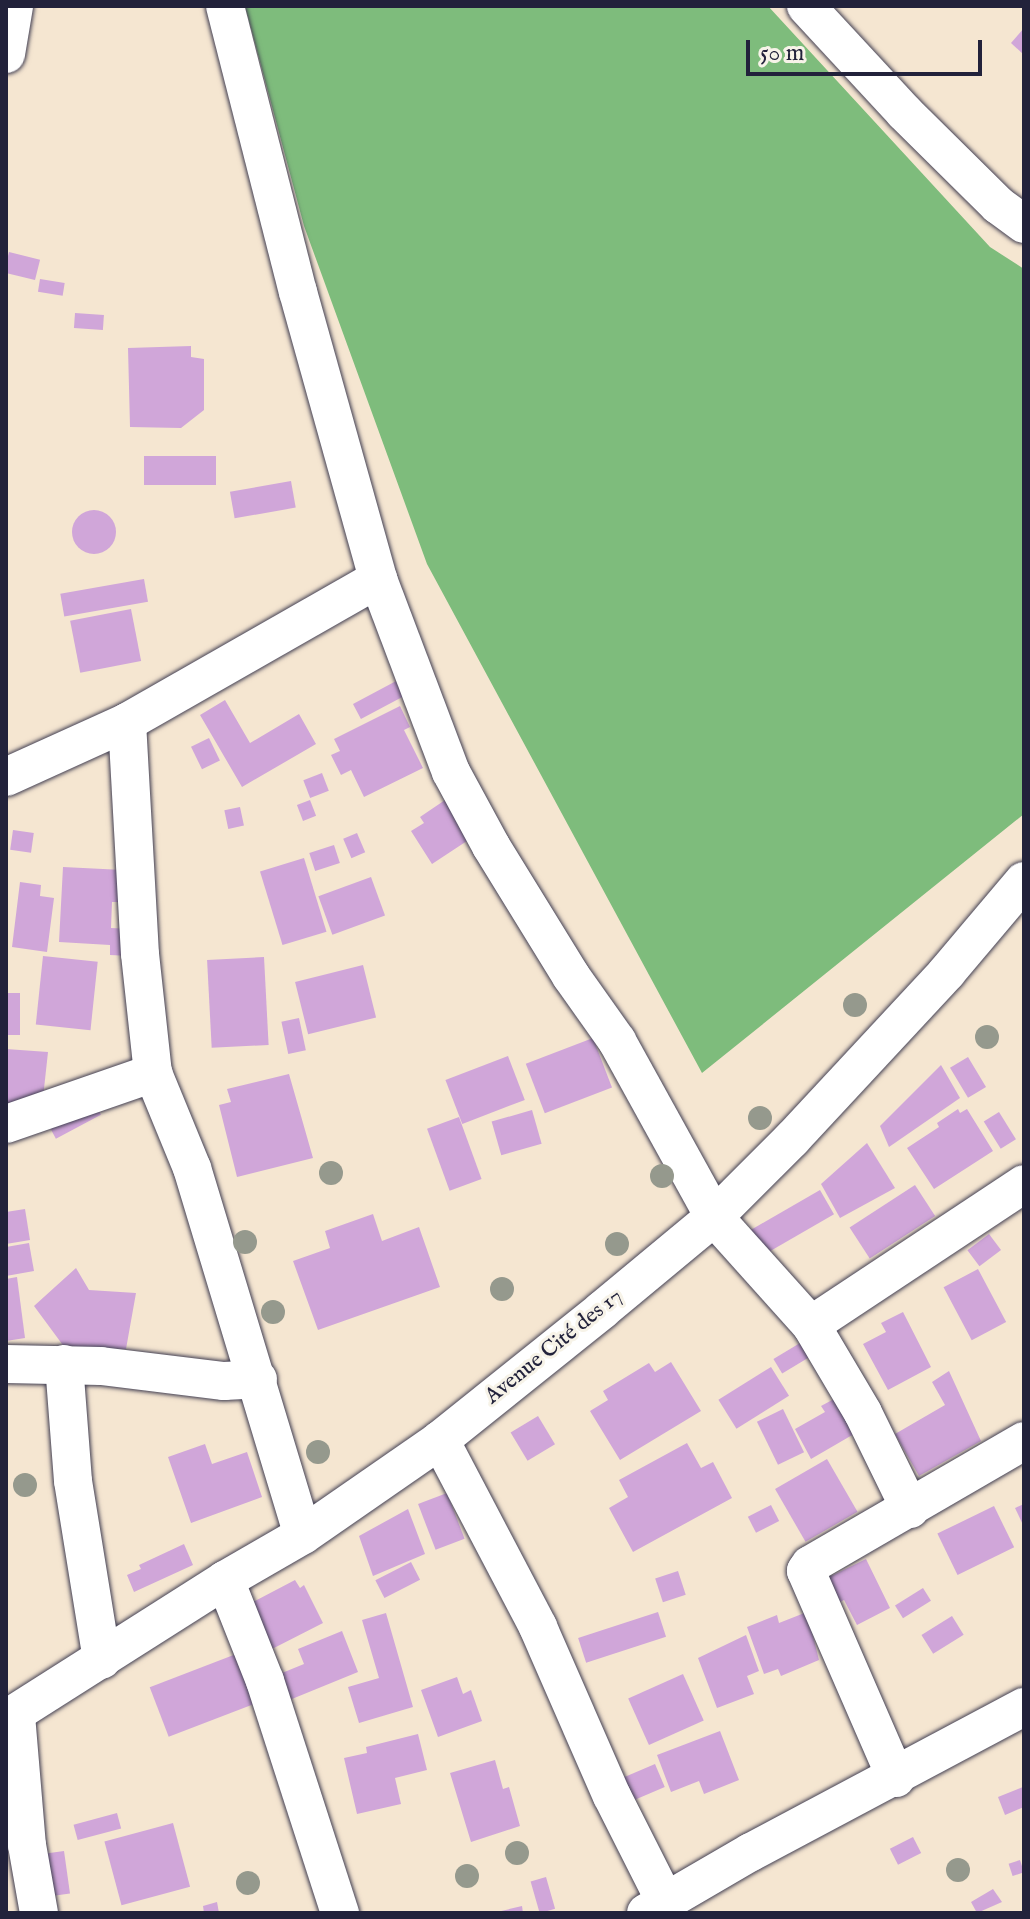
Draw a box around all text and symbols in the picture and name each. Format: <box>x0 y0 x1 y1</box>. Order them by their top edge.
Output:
scale bar <box>750 24 986 74</box>
text: 50 m <box>760 38 804 69</box>
street label: Avenue Cité des 17 <box>480 1284 628 1410</box>

